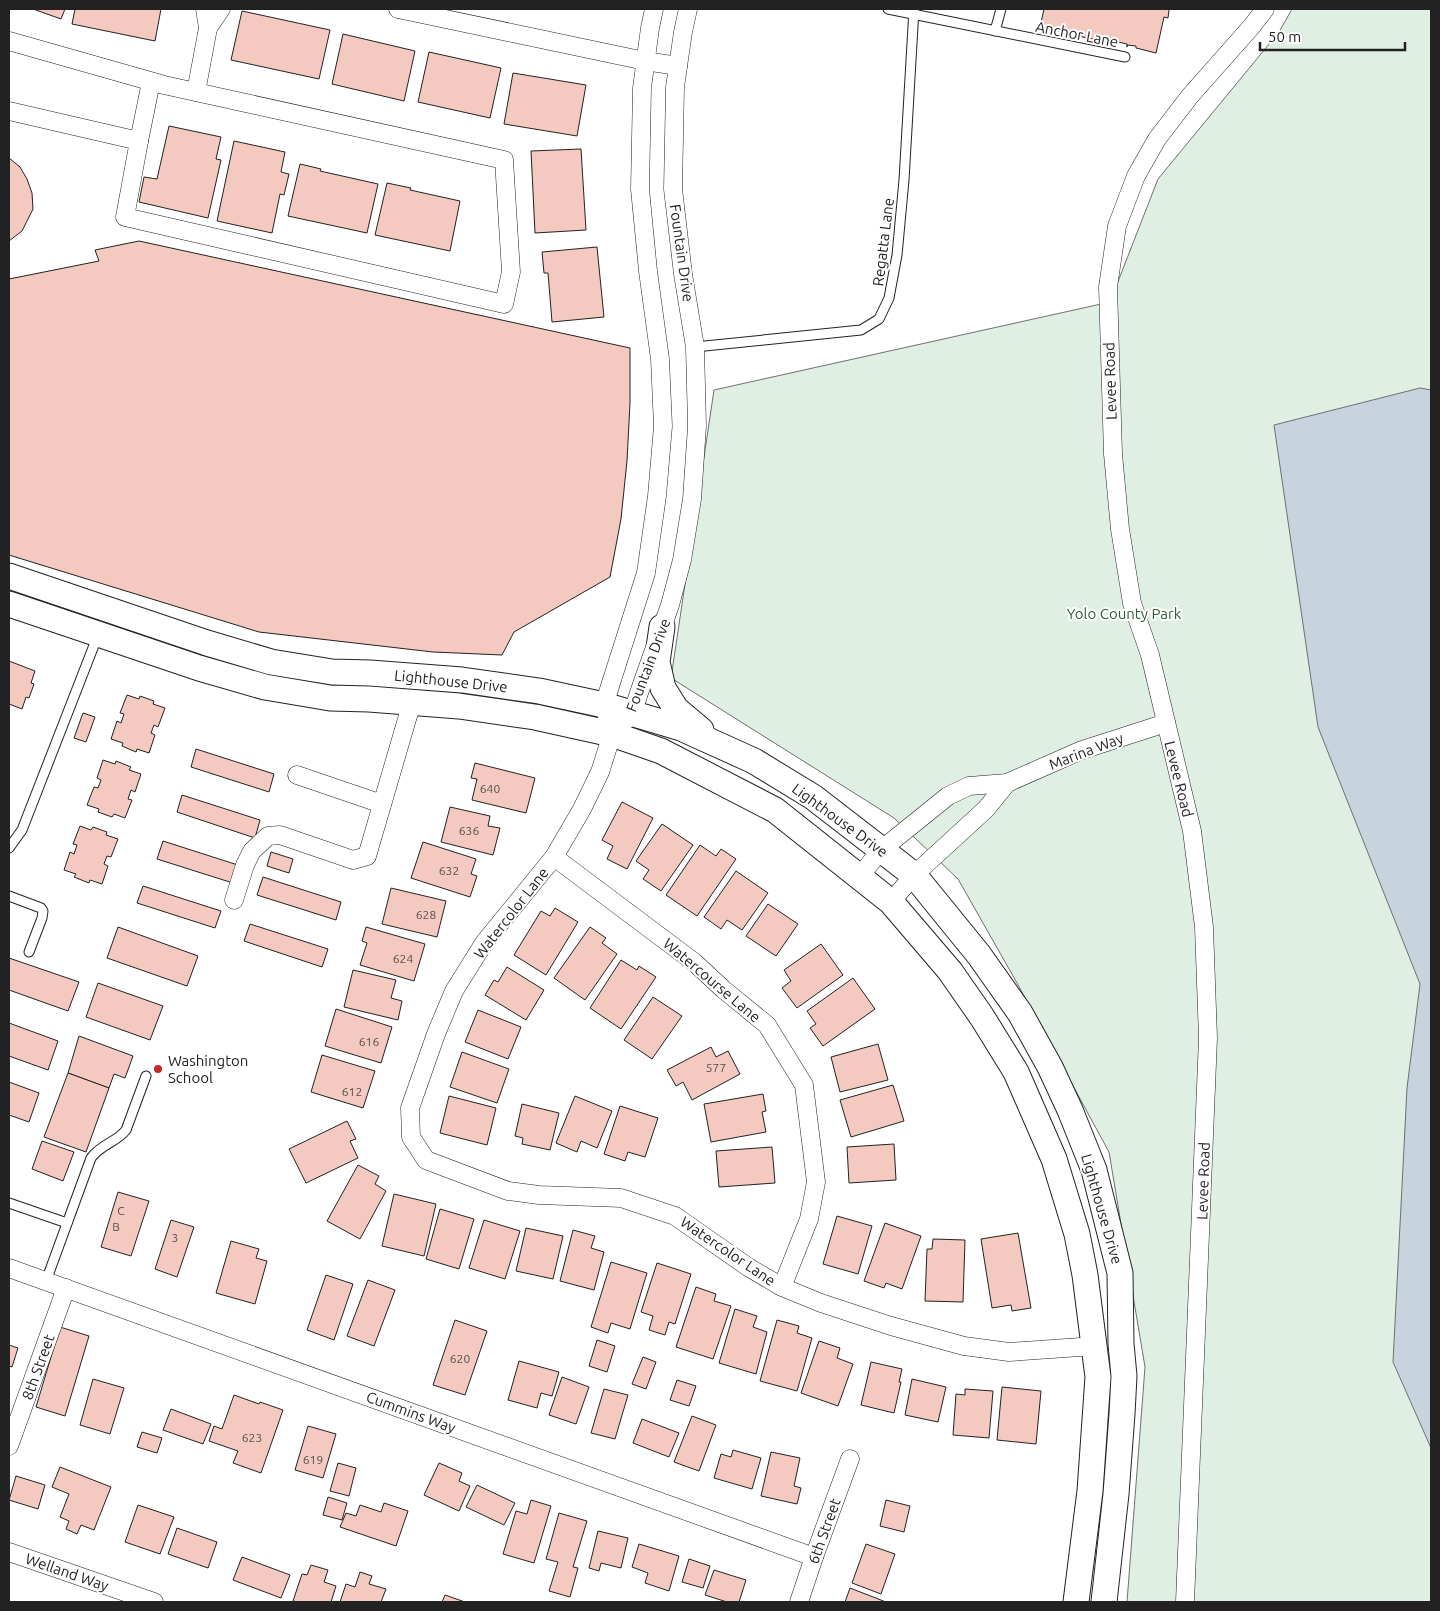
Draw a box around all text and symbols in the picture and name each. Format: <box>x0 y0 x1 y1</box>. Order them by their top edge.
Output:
street label: Anchor Lane <box>1034 18 1120 50</box>
scale bar <box>1260 20 1405 52</box>
text: 50 m <box>1268 28 1301 45</box>
street label: Regatta Lane <box>869 197 897 287</box>
street label: Fountain Drive <box>667 203 697 303</box>
street label: Levee Road <box>1100 342 1120 420</box>
park label: Yolo County Park <box>1067 605 1182 622</box>
street label: Fountain Drive <box>622 616 674 714</box>
street label: Lighthouse Drive <box>393 667 509 695</box>
street label: Marina Way <box>1046 729 1126 773</box>
street label: Levee Road <box>1161 739 1197 819</box>
street label: Lighthouse Drive <box>789 780 891 860</box>
house number: 640 <box>480 782 500 795</box>
house number: 636 <box>459 824 479 837</box>
house number: 632 <box>439 864 459 877</box>
street label: Watercolor Lane <box>470 864 552 962</box>
house number: 628 <box>416 908 436 921</box>
street label: Watercourse Lane <box>660 934 764 1026</box>
house number: 624 <box>393 952 413 965</box>
house number: 616 <box>359 1035 379 1048</box>
place label: Washington School <box>168 1052 248 1086</box>
house number: 577 <box>706 1061 726 1074</box>
marker: Washington School <box>152 1063 164 1075</box>
house number: 612 <box>342 1085 362 1098</box>
street label: Levee Road <box>1193 1142 1213 1220</box>
street label: Lighthouse Drive <box>1078 1152 1126 1266</box>
house number: C <box>117 1204 125 1217</box>
street label: Watercolor Lane <box>677 1213 779 1289</box>
house number: B <box>112 1220 120 1233</box>
house number: 3 <box>172 1231 178 1244</box>
street label: 8th Street <box>18 1332 58 1402</box>
house number: 620 <box>450 1352 470 1365</box>
street label: Cummins Way <box>364 1388 458 1436</box>
house number: 623 <box>242 1431 262 1444</box>
house number: 619 <box>303 1453 323 1466</box>
street label: 6th Street <box>804 1496 844 1566</box>
street label: Welland Way <box>23 1550 111 1594</box>

